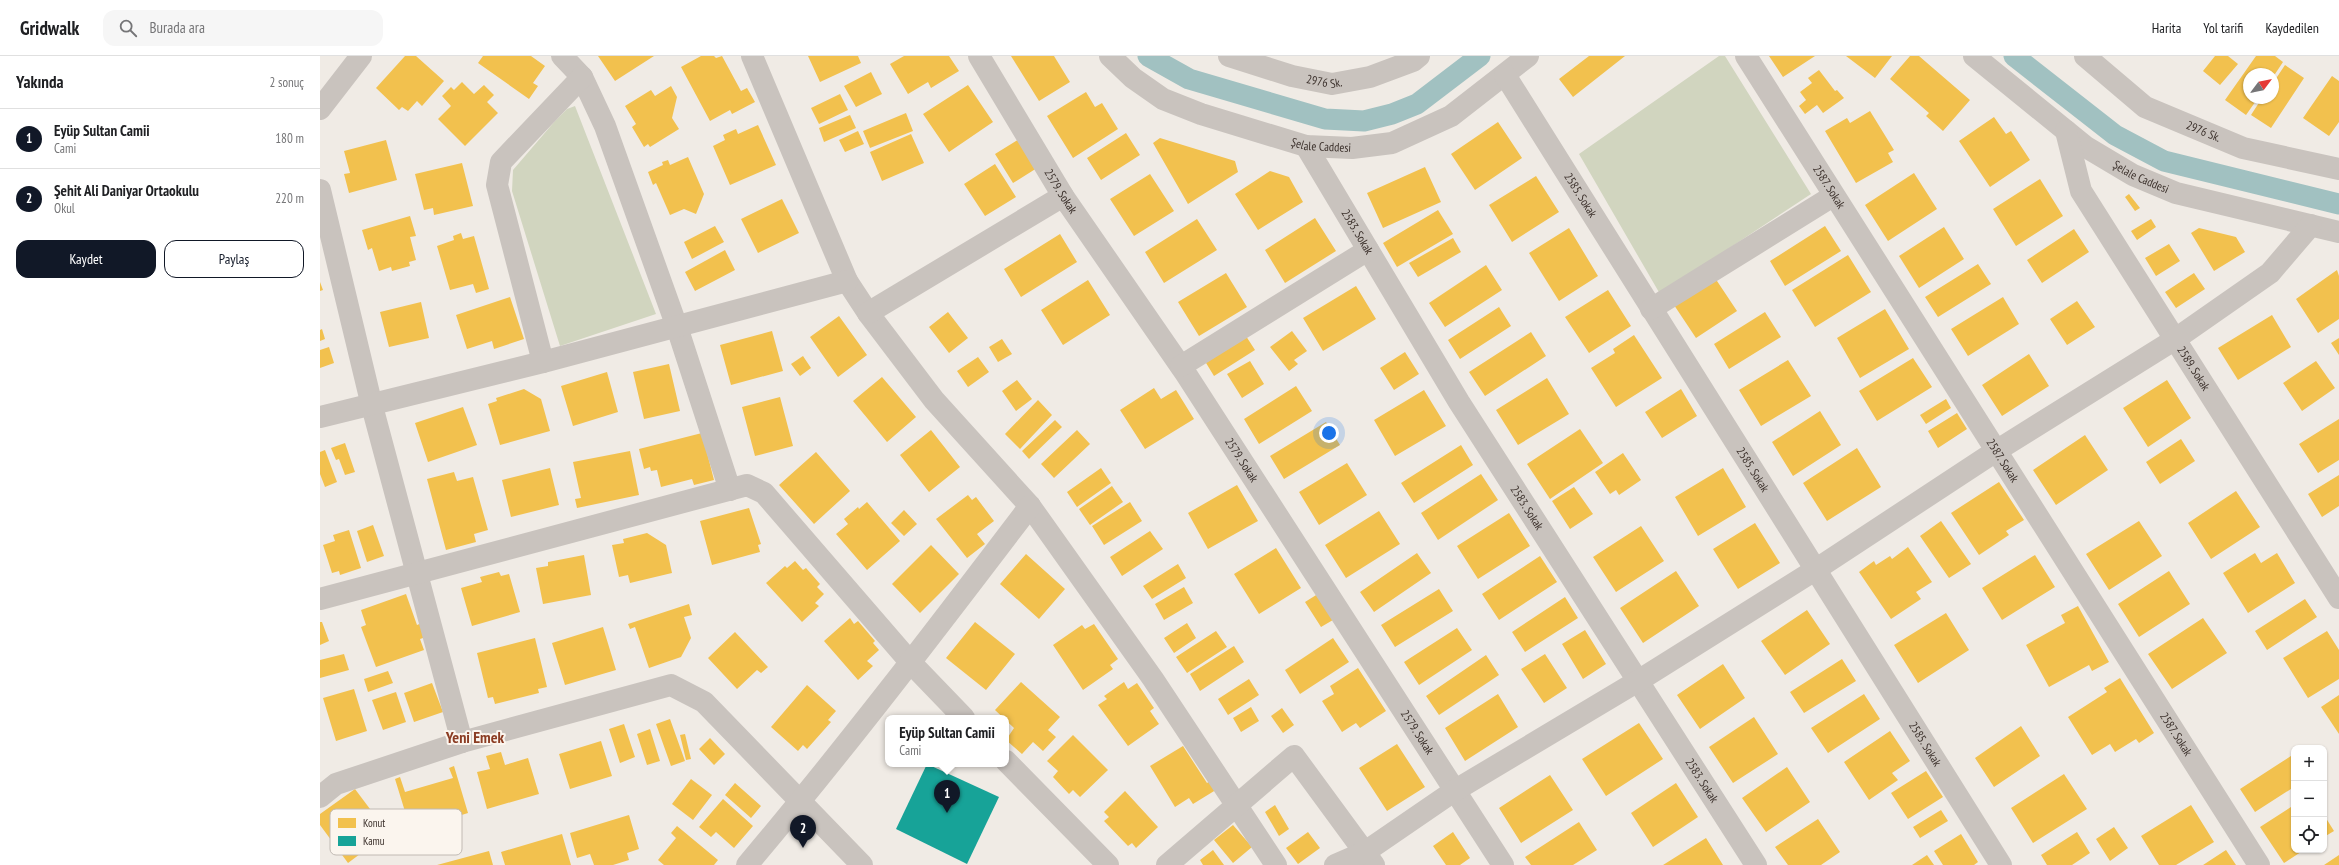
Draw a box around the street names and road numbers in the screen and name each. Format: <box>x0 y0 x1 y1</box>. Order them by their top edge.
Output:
street label: 2976 Sk. <box>1305 71 1343 91</box>
street label: 2976 Sk. <box>2184 117 2223 145</box>
street label: Şelale Caddesi <box>1289 134 1351 155</box>
street label: Şelale Caddesi <box>2110 157 2171 196</box>
street label: 2587. Sokak <box>1810 162 1849 212</box>
street label: 2579. Sokak <box>1041 166 1081 216</box>
street label: 2585. Sokak <box>1561 170 1601 220</box>
street label: 2583. Sokak <box>1338 206 1377 257</box>
street label: 2589. Sokak <box>2174 343 2214 394</box>
street label: 2579. Sokak <box>1222 435 1262 485</box>
street label: 2587. Sokak <box>1984 436 2023 485</box>
street label: 2585. Sokak <box>1734 444 1773 495</box>
street label: 2583. Sokak <box>1508 483 1547 533</box>
street label: 2579. Sokak <box>1398 707 1438 757</box>
street label: 2587. Sokak <box>2157 709 2196 759</box>
street label: 2585. Sokak <box>1906 719 1945 769</box>
street label: 2583. Sokak <box>1682 755 1722 806</box>

